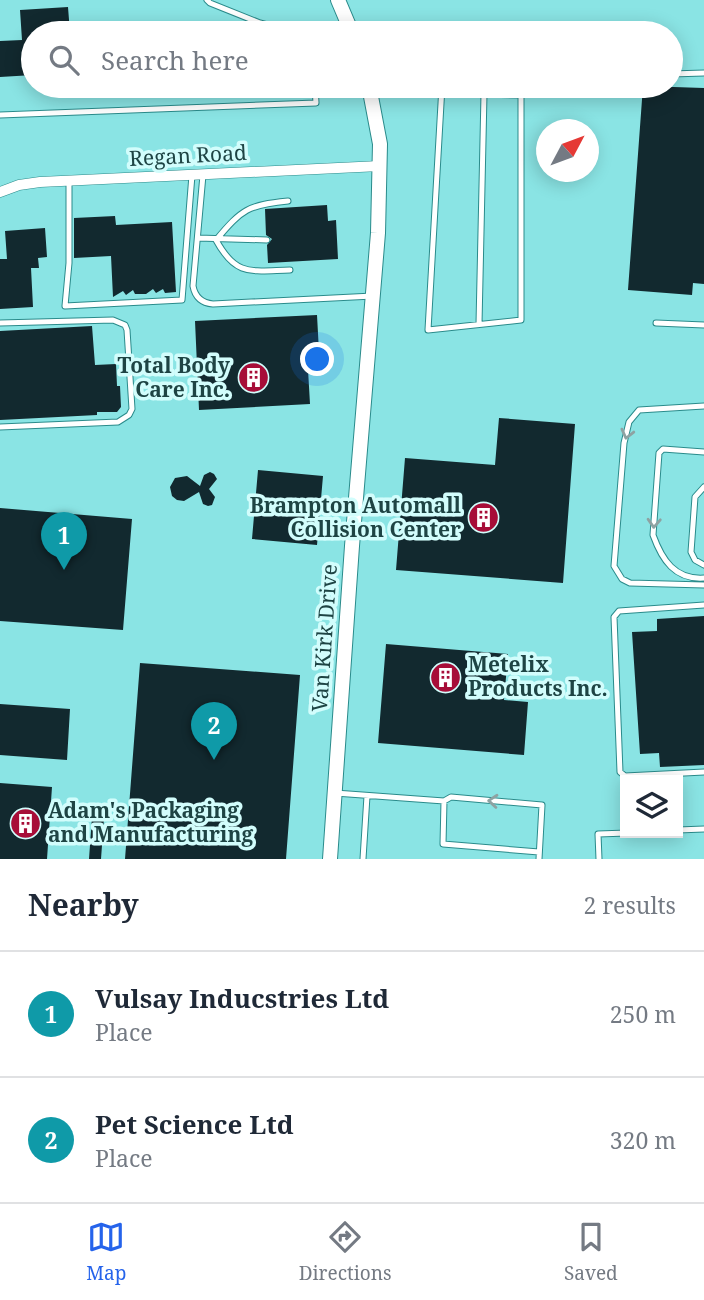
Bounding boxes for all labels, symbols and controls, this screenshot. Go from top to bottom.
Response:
search box [21,21,683,98]
icon: search [45,41,83,79]
text: Search here [101,42,249,78]
north arrow [536,119,599,182]
street label: Regan Road [128,138,248,172]
your location [300,342,334,376]
place label: Total Body Care Inc. [117,351,231,403]
building icon: Total Body Care Inc. [236,361,270,395]
one-way arrow [620,428,635,440]
place label: Brampton Automall Collision Center [250,491,462,543]
building icon: Brampton Automall Collision Center [467,501,501,535]
pin: 1 [41,512,87,570]
one-way arrow [646,518,661,529]
street label: Van Kirk Drive [305,563,343,713]
place label: Metelix Products Inc. [468,650,608,702]
building icon: Metelix Products Inc. [428,660,462,694]
pin: 2 [191,702,237,760]
map controls [620,775,683,838]
button: layers [620,775,683,838]
one-way arrow [487,794,498,809]
place label: Adam's Packaging and Manufacturing [48,796,253,848]
building icon: Adam's Packaging and Manufacturing [8,806,42,840]
text: Nearby [28,884,139,925]
text: 2 results [583,889,676,921]
text: Vulsay Inducstries Ltd [95,980,389,1016]
text: 1 [45,998,58,1030]
text: 250 m [610,998,676,1030]
text: Place [95,1016,153,1048]
text: Pet Science Ltd [95,1106,294,1142]
text: 2 [45,1124,58,1156]
text: 320 m [610,1124,676,1156]
text: Place [95,1142,153,1174]
tab: Map [86,1218,126,1286]
tab: Directions [299,1218,392,1286]
tab: Saved [564,1218,618,1286]

